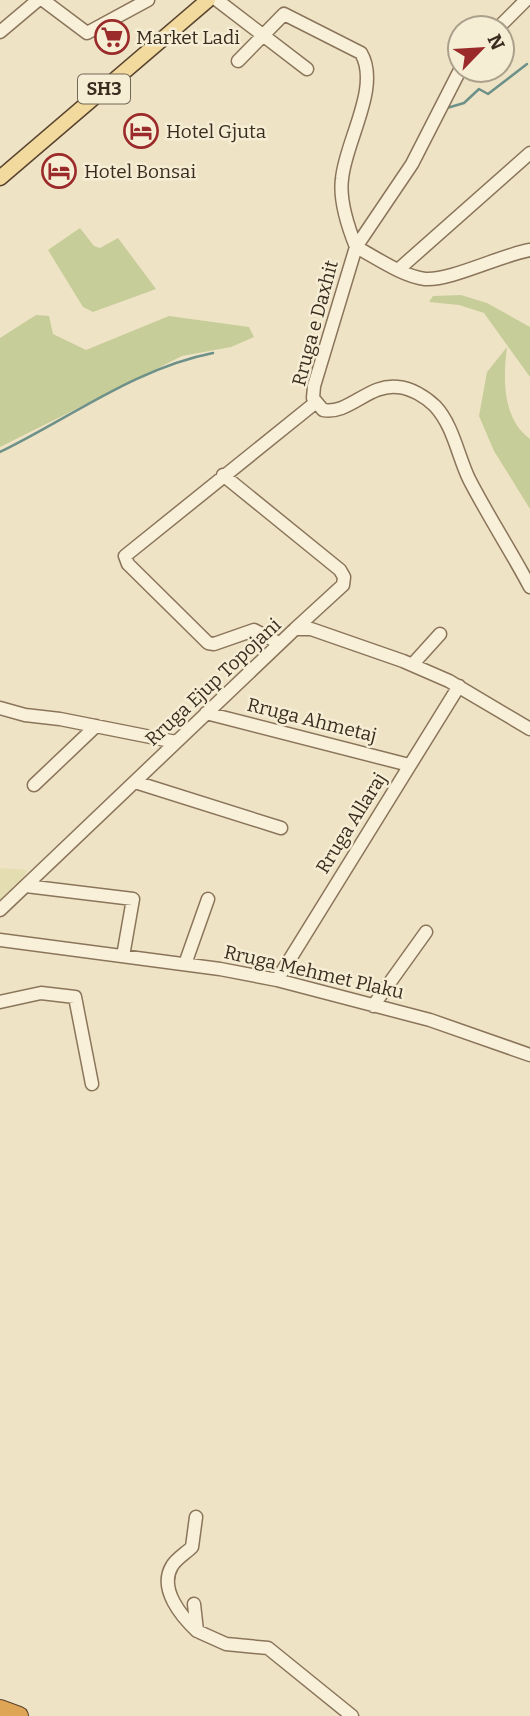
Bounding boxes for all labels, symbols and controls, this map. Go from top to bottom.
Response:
north arrow [446,14,516,84]
supermarket icon: Market Ladi [93,18,131,56]
place label: Market Ladi [136,26,240,49]
text: N [482,31,510,54]
road number: SH3 [78,74,130,104]
hotel icon: Hotel Gjuta [122,112,160,150]
place label: Hotel Gjuta [166,120,267,143]
hotel icon: Hotel Bonsai [40,152,78,190]
place label: Hotel Bonsai [84,160,196,183]
street label: Rruga e Daxhit [287,257,343,388]
street label: Rruga Ejup Topojani [140,613,286,751]
street label: Rruga Ahmetaj [245,693,379,747]
street label: Rruga Allaraj [311,768,391,878]
street label: Rruga Mehmet Plaku [222,940,406,1004]

